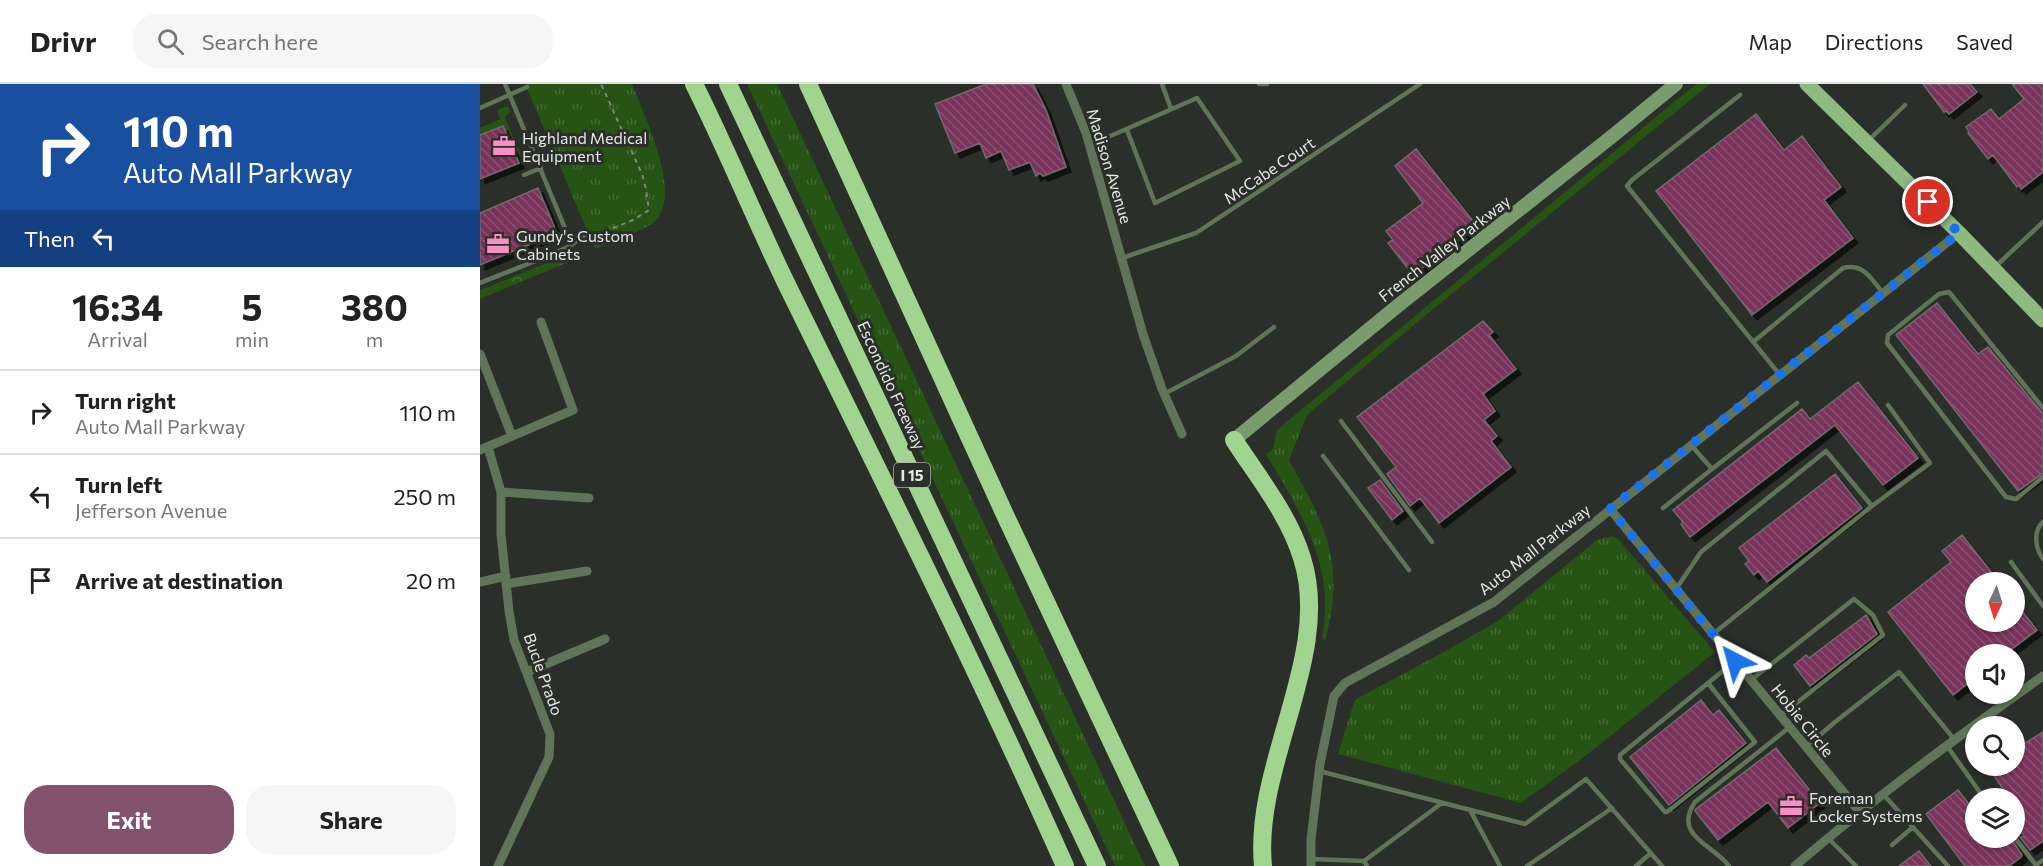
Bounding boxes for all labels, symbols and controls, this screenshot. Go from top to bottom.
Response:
search box [133,14,553,68]
text: Drivr [30,24,97,58]
icon: search [154,25,187,58]
text: Search here [202,28,318,55]
text: Map [1749,29,1792,54]
text: Directions [1825,29,1923,54]
text: Saved [1956,29,2013,54]
text: 110 m [123,104,234,156]
street label: Madison Avenue [1083,106,1137,226]
icon: right [24,108,102,186]
place label: Highland Medical Equipment [522,128,647,165]
street label: McCabe Court [1220,132,1319,207]
office icon: Highland Medical Equipment [491,133,517,159]
text: Auto Mall Parkway [123,156,353,189]
pin [1902,176,1953,227]
icon: arrive [1911,185,1944,218]
street label: French Valley Parkway [1374,191,1514,305]
icon: left [87,222,120,255]
text: Then [24,225,75,252]
place label: Gundy's Custom Cabinets [516,226,634,263]
office icon: Gundy's Custom Cabinets [485,231,511,257]
text: 16:34 [72,284,163,328]
text: 5 [241,284,262,328]
text: 380 [341,284,408,328]
street label: Escondido Freeway [854,318,930,452]
text: Arrival [87,327,148,351]
text: min [235,327,269,351]
text: m [366,327,383,351]
text: Turn right [75,387,176,414]
icon: right [24,396,57,429]
text: 110 m [399,399,456,426]
text: Auto Mall Parkway [75,414,245,438]
road number: I 15 [894,463,930,487]
text: Turn left [75,471,162,498]
icon: left [24,480,57,513]
text: 250 m [393,483,456,510]
text: Jefferson Avenue [75,498,227,522]
street label: Auto Mall Parkway [1474,500,1594,598]
icon: arrive [24,564,57,597]
text: Arrive at destination [75,567,283,594]
text: 20 m [406,567,456,594]
north arrow [1965,572,2025,632]
map controls [1965,572,2025,848]
position arrow [1703,629,1767,693]
street label: Bucle Prado [520,630,568,718]
button: sound [1965,644,2025,704]
street label: Hobie Circle [1768,680,1838,760]
button: search [1965,716,2025,776]
button: Exit [24,785,234,854]
button: Share [246,785,456,854]
place label: Foreman Locker Systems [1809,788,1922,825]
button: layers [1965,788,2025,848]
office icon: Foreman Locker Systems [1778,793,1804,819]

